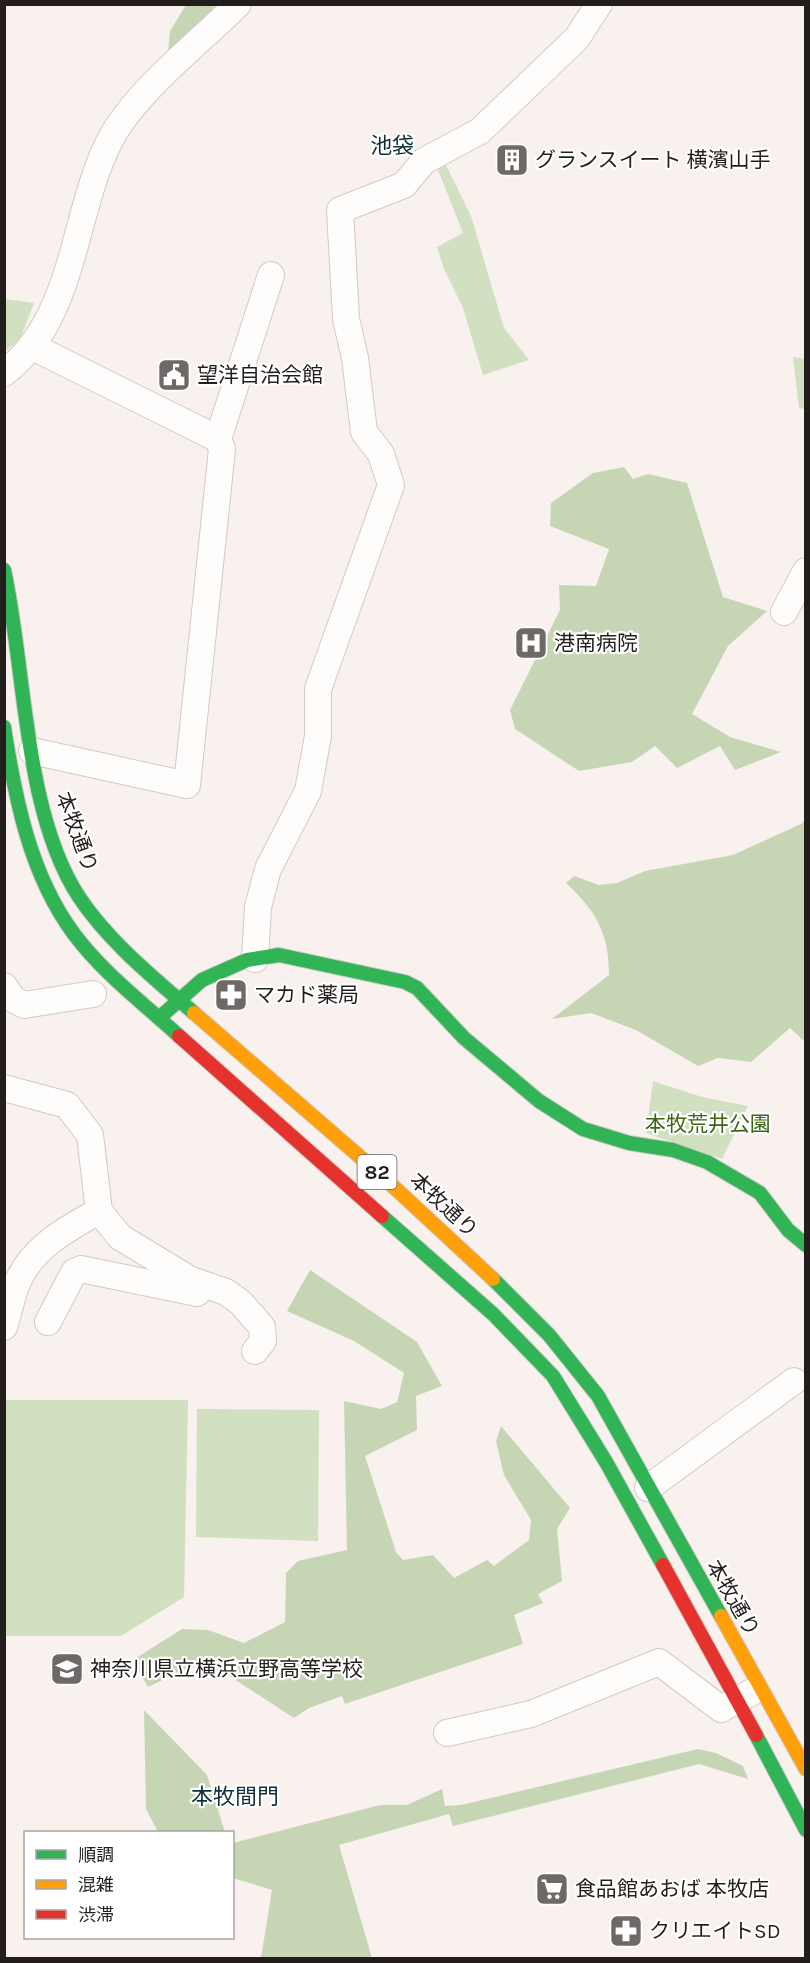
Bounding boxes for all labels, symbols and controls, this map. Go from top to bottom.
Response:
district label: 池袋 [370,133,414,159]
building icon: グランスイート 横濱山手 [494,142,530,178]
place label: グランスイート 横濱山手 [535,148,771,172]
public building icon: 望洋自治会館 [156,357,192,393]
place label: 望洋自治会館 [197,363,323,387]
hospital icon: 港南病院 [513,625,549,661]
place label: 港南病院 [554,631,638,655]
street label: 本牧通り [51,788,103,876]
pharmacy icon: マカド薬局 [213,977,249,1013]
place label: マカド薬局 [254,983,359,1007]
park label: 本牧荒井公園 [645,1112,771,1136]
road number: 82 [358,1155,397,1189]
street label: 本牧通り [405,1168,483,1242]
street label: 本牧通り [702,1556,764,1640]
school or university icon: 神奈川県立横浜立野高等学校 [49,1651,85,1687]
place label: 神奈川県立横浜立野高等学校 [90,1657,363,1681]
district label: 本牧間門 [191,1784,279,1810]
legend [24,1831,234,1939]
text: 順調 [78,1844,114,1866]
supermarket icon: 食品館あおば 本牧店 [534,1871,570,1907]
text: 混雑 [78,1874,114,1896]
place label: 食品館あおば 本牧店 [575,1877,769,1901]
text: 渋滞 [78,1904,114,1926]
pharmacy icon: クリエイトSD [608,1913,644,1949]
place label: クリエイトSD [649,1919,781,1943]

